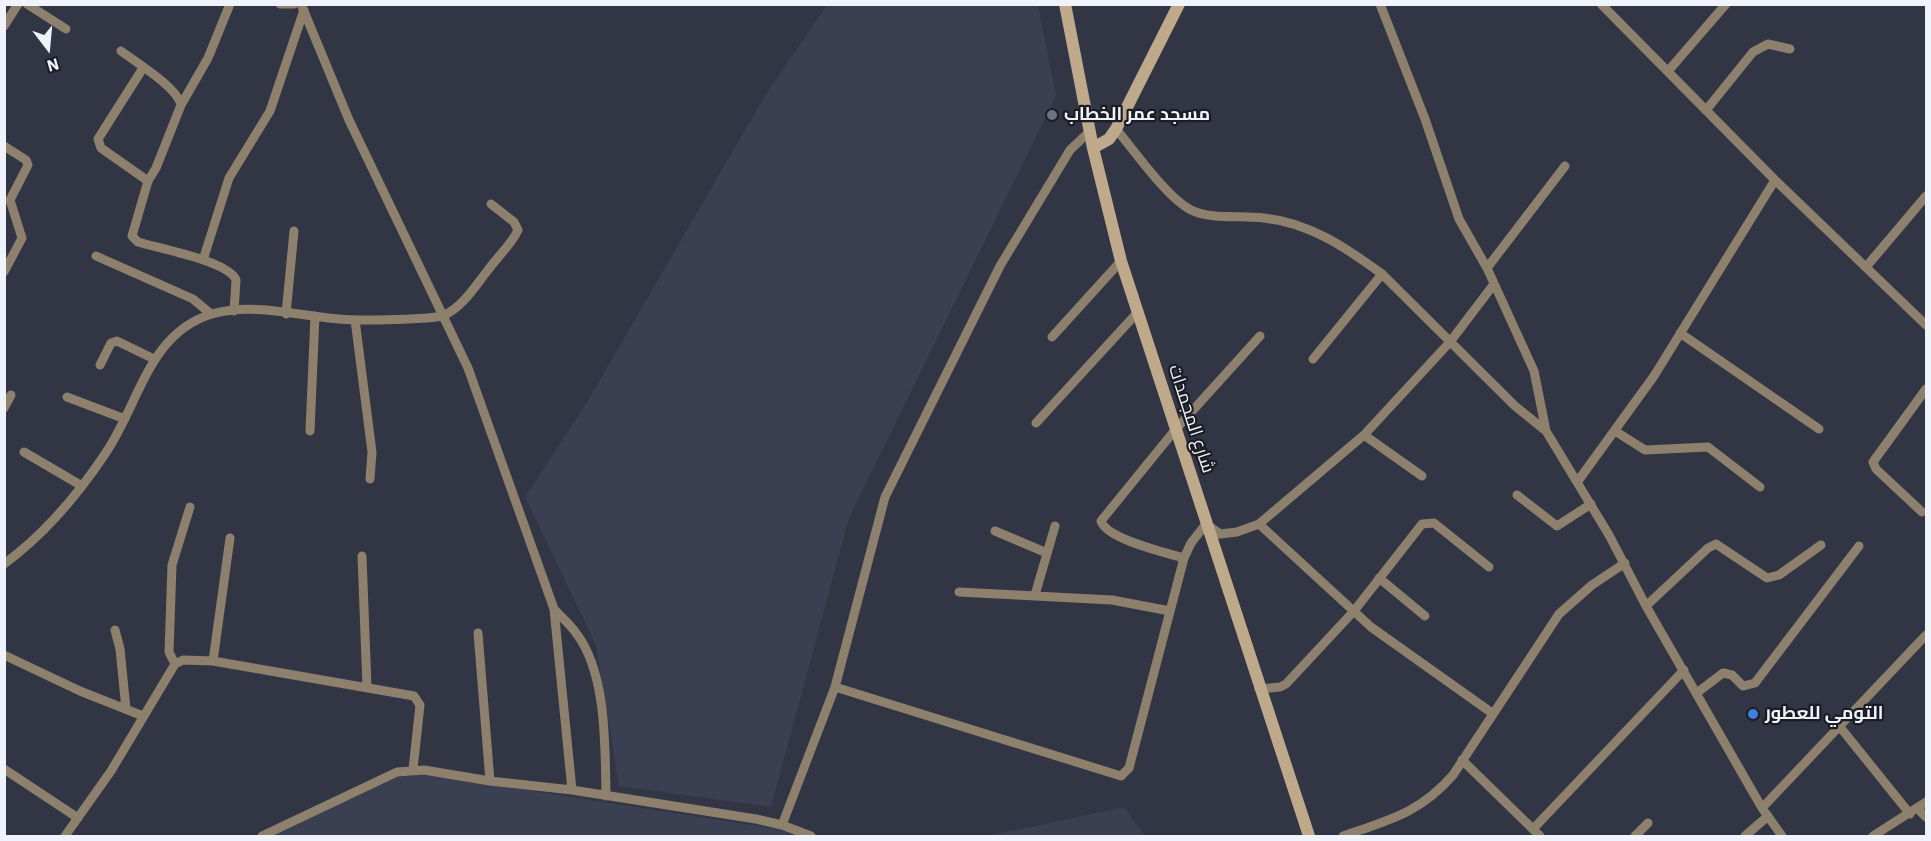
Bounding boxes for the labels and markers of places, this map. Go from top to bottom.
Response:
place label: مسجد عمر الخطاب [1064,104,1210,126]
marker: مسجد عمر الخطاب [1045,108,1059,122]
place label: التومي للعطور [1765,703,1883,725]
marker: التومي للعطور [1746,707,1760,721]

